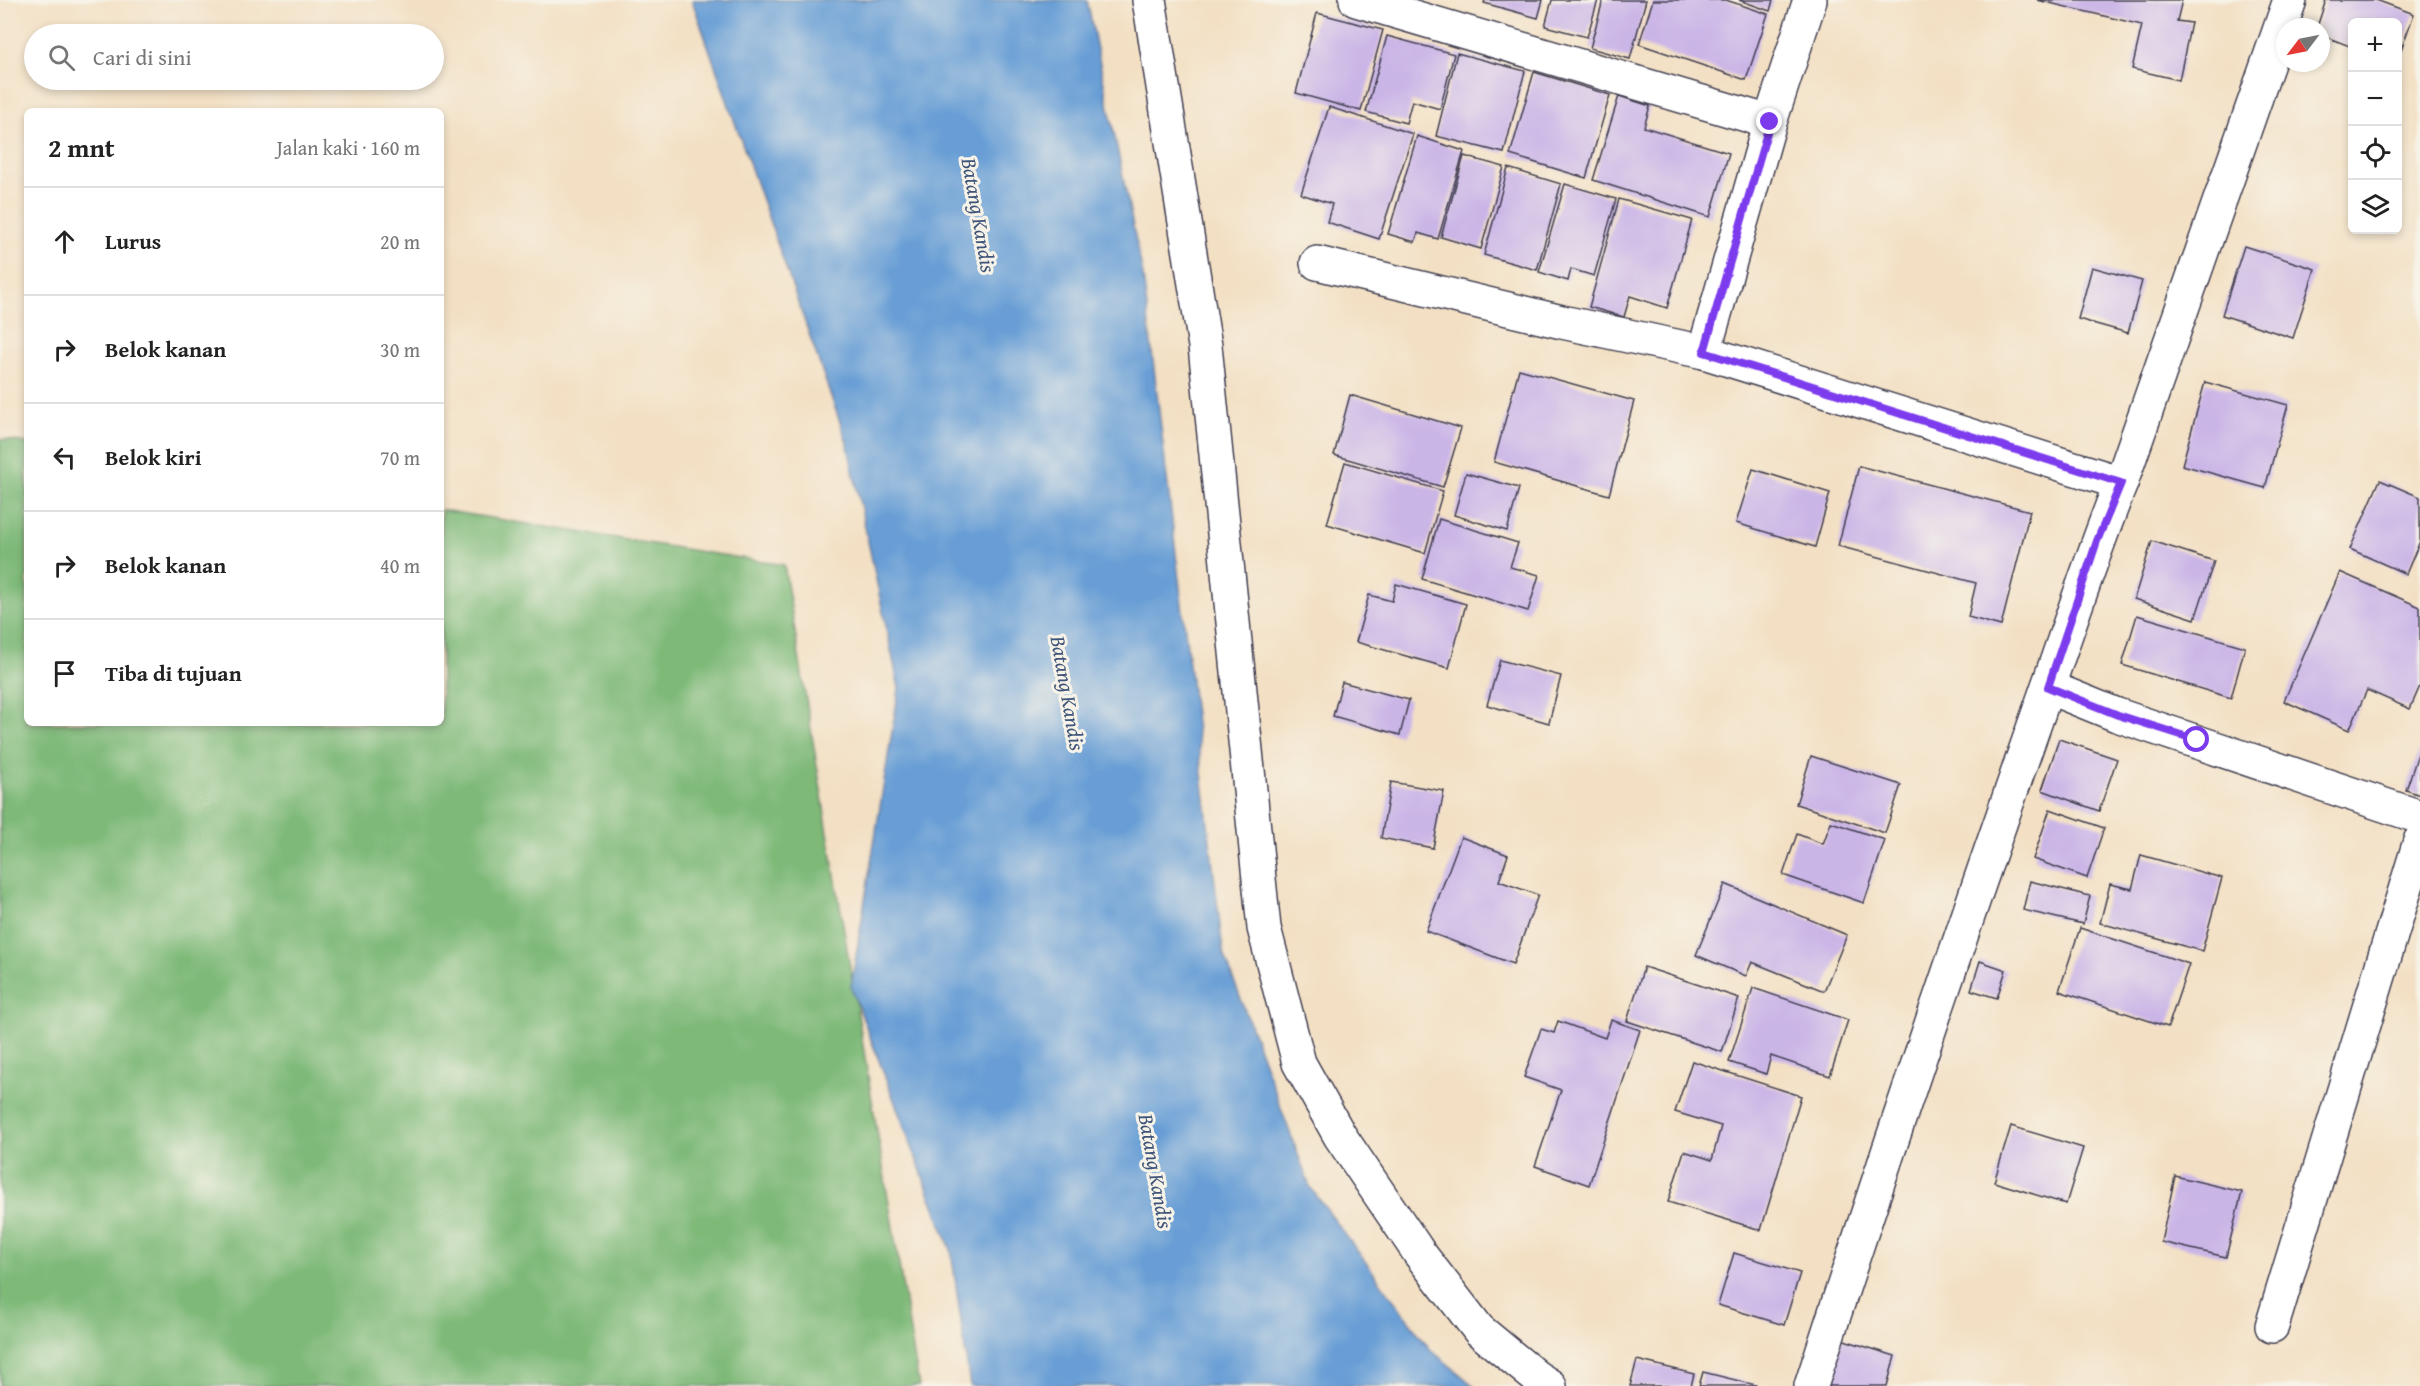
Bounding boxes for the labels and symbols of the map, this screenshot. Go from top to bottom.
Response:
north arrow [2276,18,2330,72]
route end [1756,108,1782,134]
water label: Batang Kandis [953,154,1004,275]
water label: Batang Kandis [1042,632,1093,753]
route start [2183,726,2209,752]
water label: Batang Kandis [1130,1110,1181,1231]

